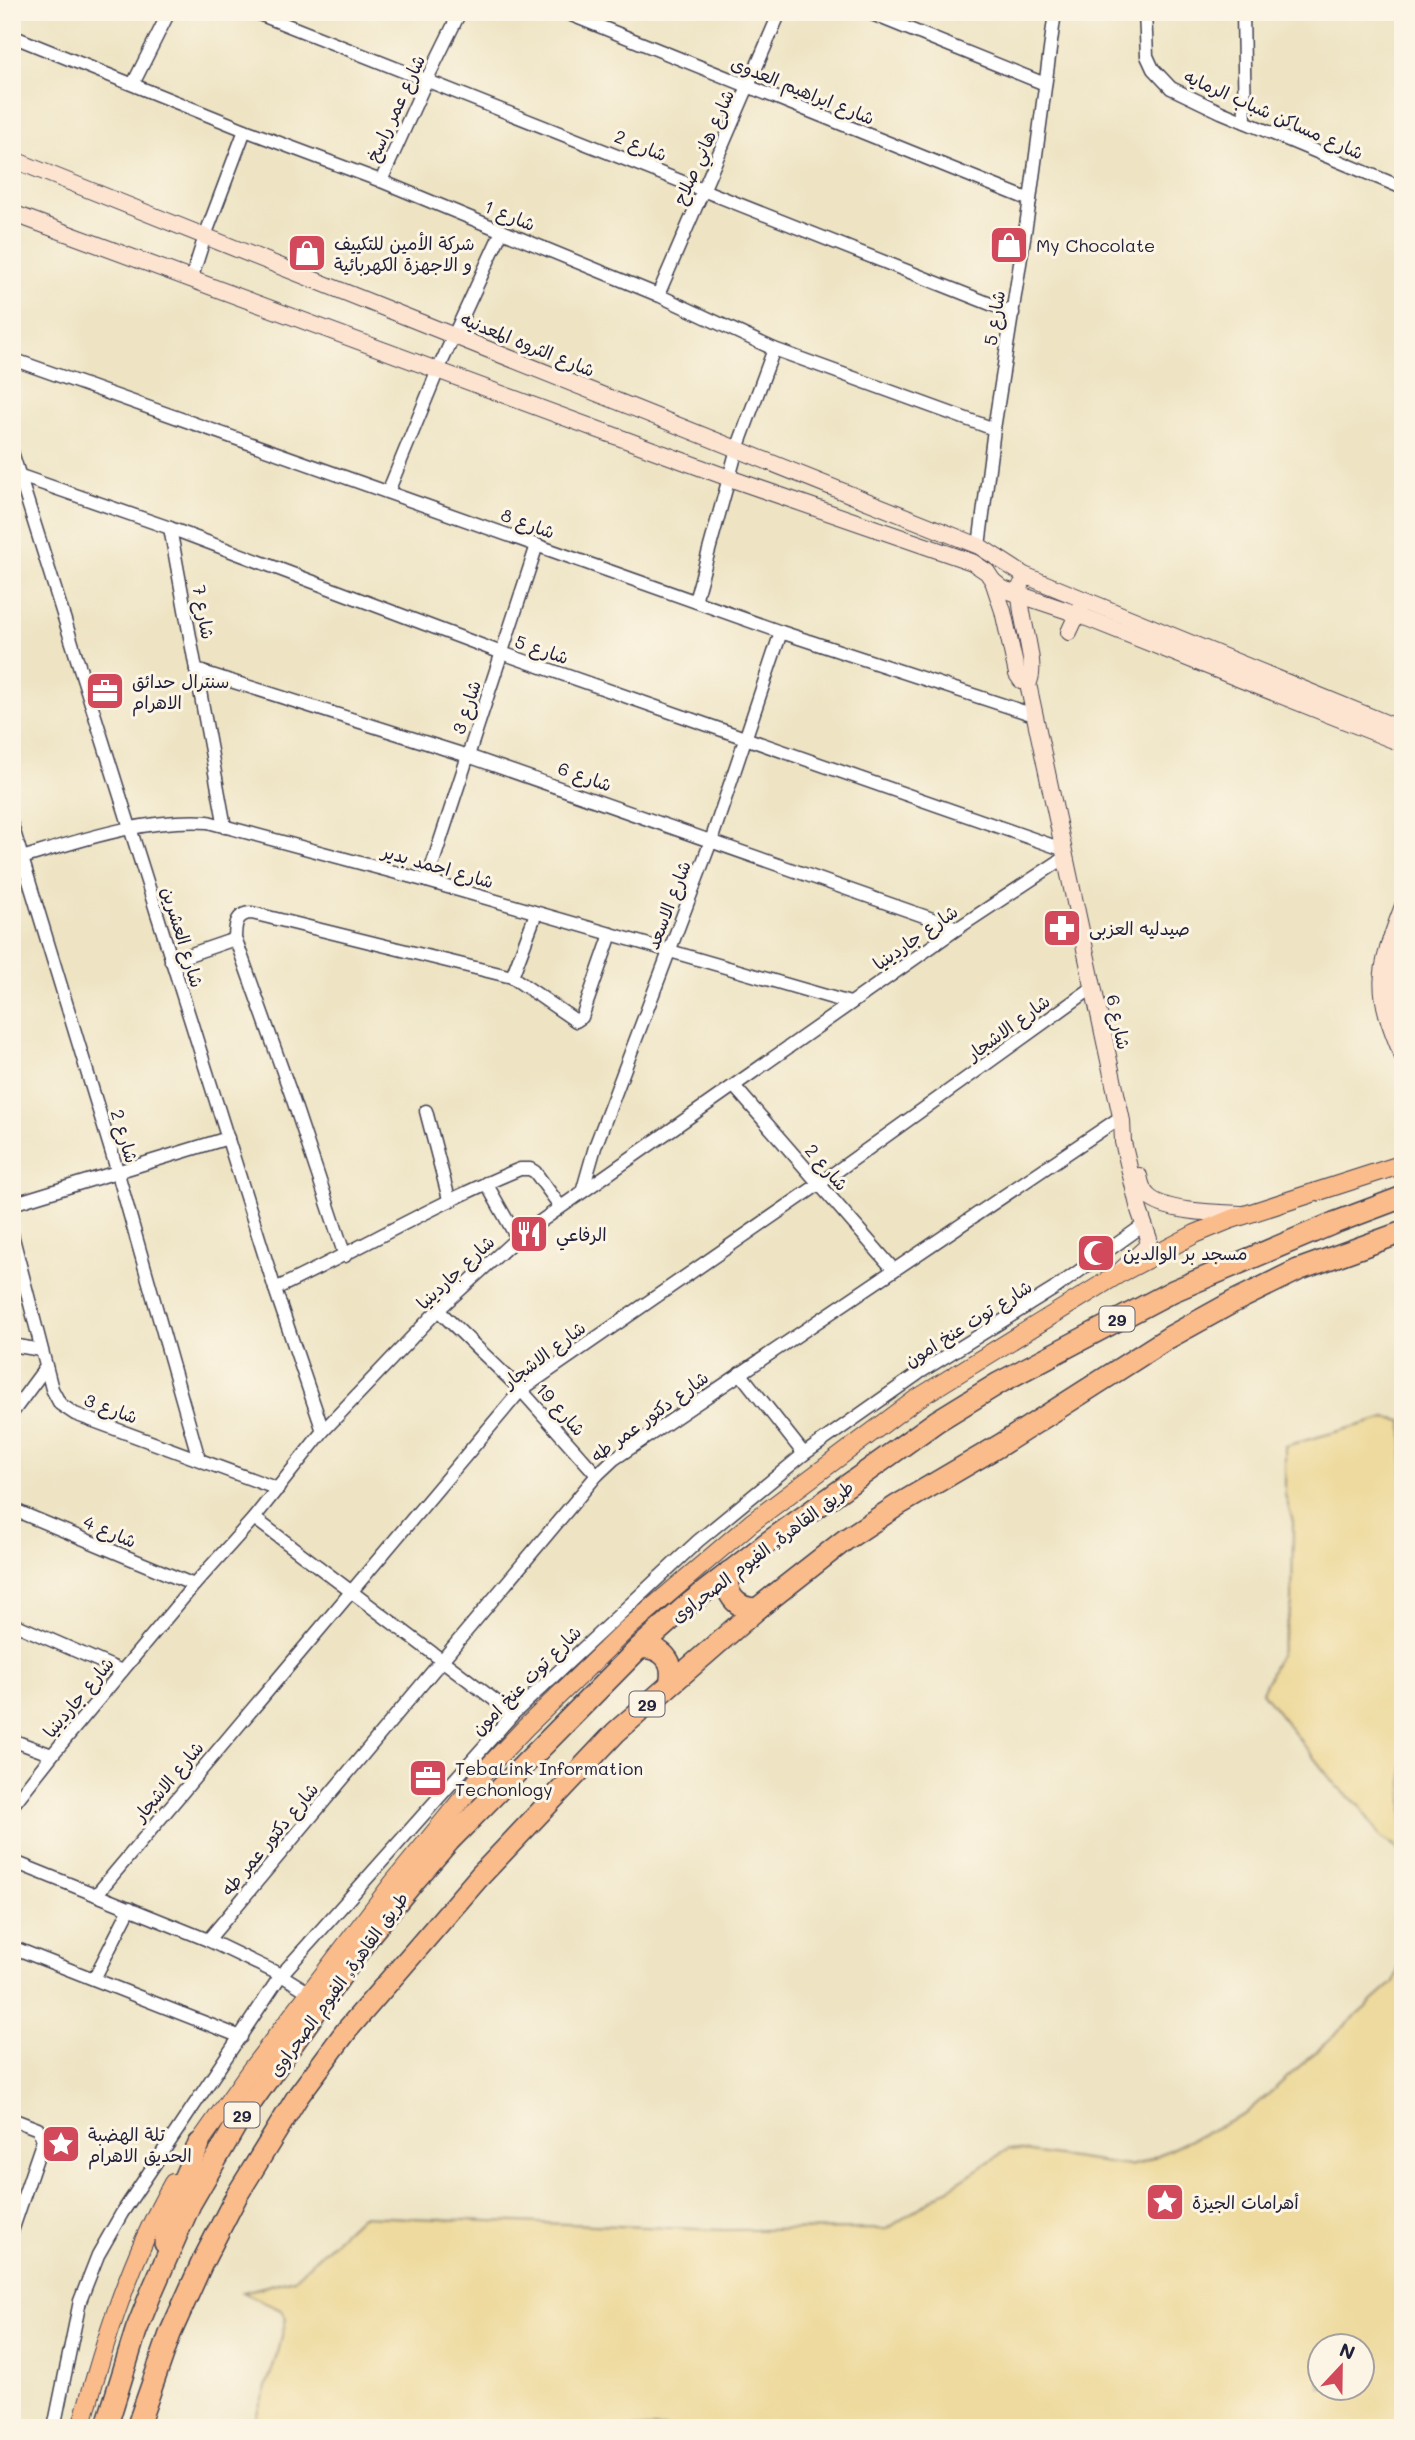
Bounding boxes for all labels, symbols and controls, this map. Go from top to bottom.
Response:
street label: شارع ابراهيم العدوى [727,50,878,133]
street label: شارع عمر راسخ [360,51,431,166]
street label: شارع مساكن شباب الرمايه [1180,64,1367,165]
street label: شارع هاني صلاح [667,86,744,210]
street label: شارع 2 [611,124,671,167]
street label: شارع 1 [481,194,539,237]
shop icon: My Chocolate [988,224,1030,266]
place label: شركة الأمين للتكييف و الاجهزة الكهربائية [334,231,475,276]
shop icon: شركة الأمين للتكييف و الاجهزة الكهربائية [286,232,328,274]
place label: My Chocolate [1036,233,1155,257]
street label: شارع 5 [978,289,1011,347]
street label: شارع الثروه المعدنيه [457,306,598,383]
street label: شارع 8 [497,502,558,545]
street label: شارع 7 [186,583,221,641]
street label: شارع 5 [512,629,572,670]
place label: سنترال حدائق الاهرام [132,669,229,717]
office icon: سنترال حدائق الاهرام [84,670,126,712]
street label: شارع 3 [446,677,487,737]
street label: شارع 6 [554,756,615,797]
street label: شارع احمد بدير [377,838,497,894]
street label: شارع الاسعد [640,857,697,953]
street label: شارع العشرين [155,884,210,991]
street label: شارع جاردينيا [868,899,963,976]
pharmacy icon: صيدليه العزبى [1041,907,1083,949]
place label: صيدليه العزبى [1089,916,1190,940]
street label: شارع الاشجار [960,989,1055,1067]
street label: شارع 6 [1101,992,1137,1052]
street label: شارع 2 [105,1106,144,1166]
street label: شارع 2 [799,1138,854,1196]
restaurant icon: الرفاعي [508,1213,550,1255]
place label: الرفاعي [556,1222,607,1251]
street label: شارع جاردينيا [411,1230,500,1315]
mosque icon: مسجد بر الوالدين [1075,1232,1117,1274]
place label: مسجد بر الوالدين [1123,1241,1248,1265]
street label: شارع توت عنخ امون [900,1274,1037,1373]
road number: 29 [1100,1306,1134,1331]
street label: شارع الاشجار [496,1315,591,1395]
street label: شارع دكتور عمر طه [585,1365,713,1468]
street label: شارع 19 [530,1377,591,1441]
street label: شارع 3 [81,1387,141,1430]
street label: طريق القاهرة, الفيوم الصحراوى [666,1474,860,1630]
street label: شارع 4 [79,1509,140,1554]
street label: شارع توت عنخ امون [466,1620,587,1741]
street label: شارع جاردينيا [37,1652,120,1743]
road number: 29 [630,1692,664,1716]
street label: شارع الاشجار [126,1736,209,1828]
place label: TebaLink Information Techonlogy [455,1756,643,1801]
office icon: TebaLink Information Techonlogy [407,1757,449,1799]
street label: شارع دكتور عمر طه [215,1777,324,1901]
street label: طريق القاهرة, الفيوم الصحراوى [263,1887,416,2083]
road number: 29 [224,2102,260,2128]
place label: تلة الهضبة الحديق الاهرام [88,2122,192,2170]
place icon: تلة الهضبة الحديق الاهرام [40,2123,82,2165]
place icon: أهرامات الجيزة [1144,2181,1186,2223]
place label: أهرامات الجيزة [1192,2190,1299,2214]
north arrow [1306,2332,1376,2402]
text: N [1336,2336,1359,2365]

